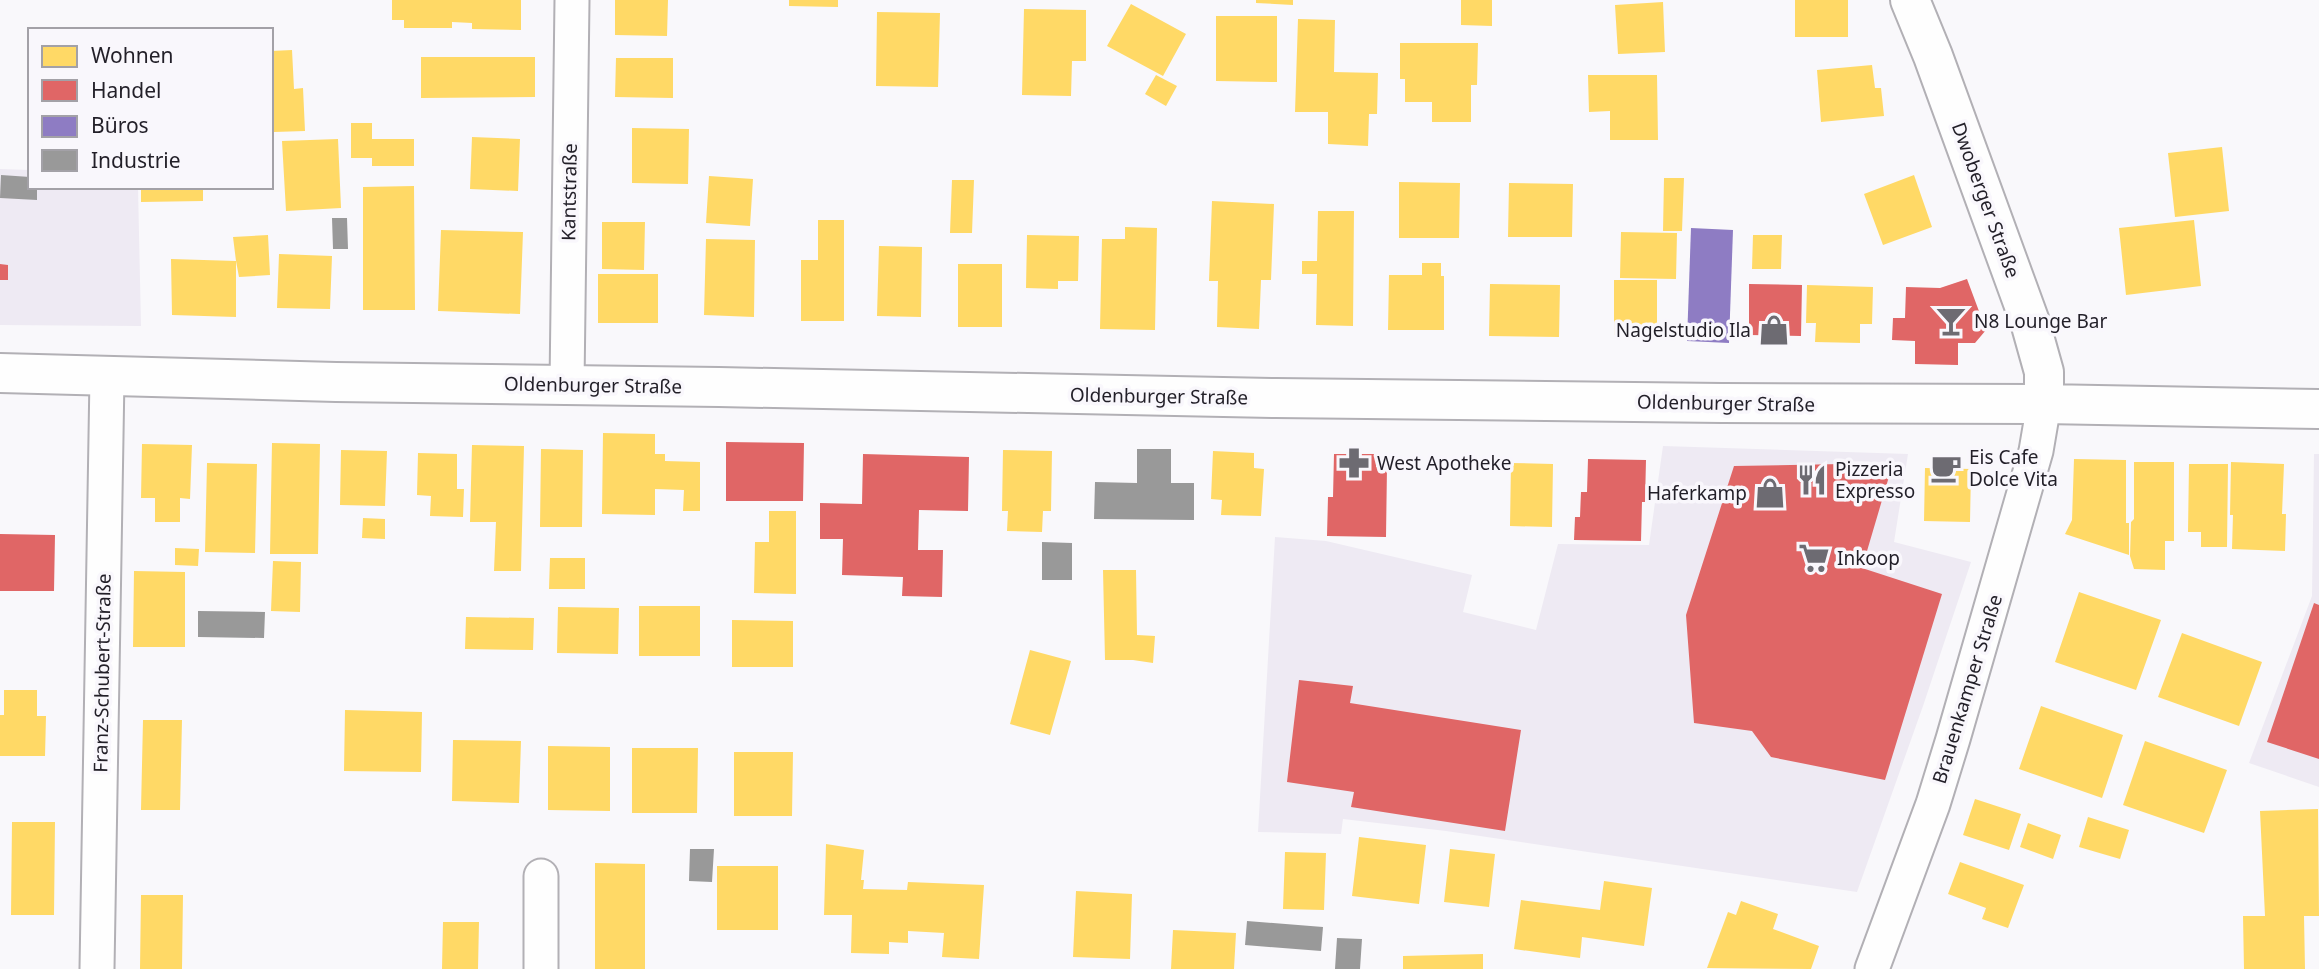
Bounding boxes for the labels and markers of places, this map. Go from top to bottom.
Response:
bar icon: N8 Lounge Bar [1934,304,1968,338]
place label: N8 Lounge Bar [1974,308,2108,334]
shop icon: Nagelstudio Ila [1757,313,1791,347]
place label: Nagelstudio Ila [1616,317,1751,343]
place label: Eis Cafe Dolce Vita [1969,444,2058,492]
pharmacy icon: West Apotheke [1337,446,1371,480]
place label: West Apotheke [1377,450,1511,476]
cafe icon: Eis Cafe Dolce Vita [1929,451,1963,485]
place label: Pizzeria Expresso [1835,456,1915,504]
restaurant icon: Pizzeria Expresso [1795,463,1829,497]
shop icon: Haferkamp [1753,476,1787,510]
place label: Haferkamp [1647,480,1747,506]
supermarket icon: Inkoop [1797,541,1831,575]
place label: Inkoop [1837,545,1900,571]

